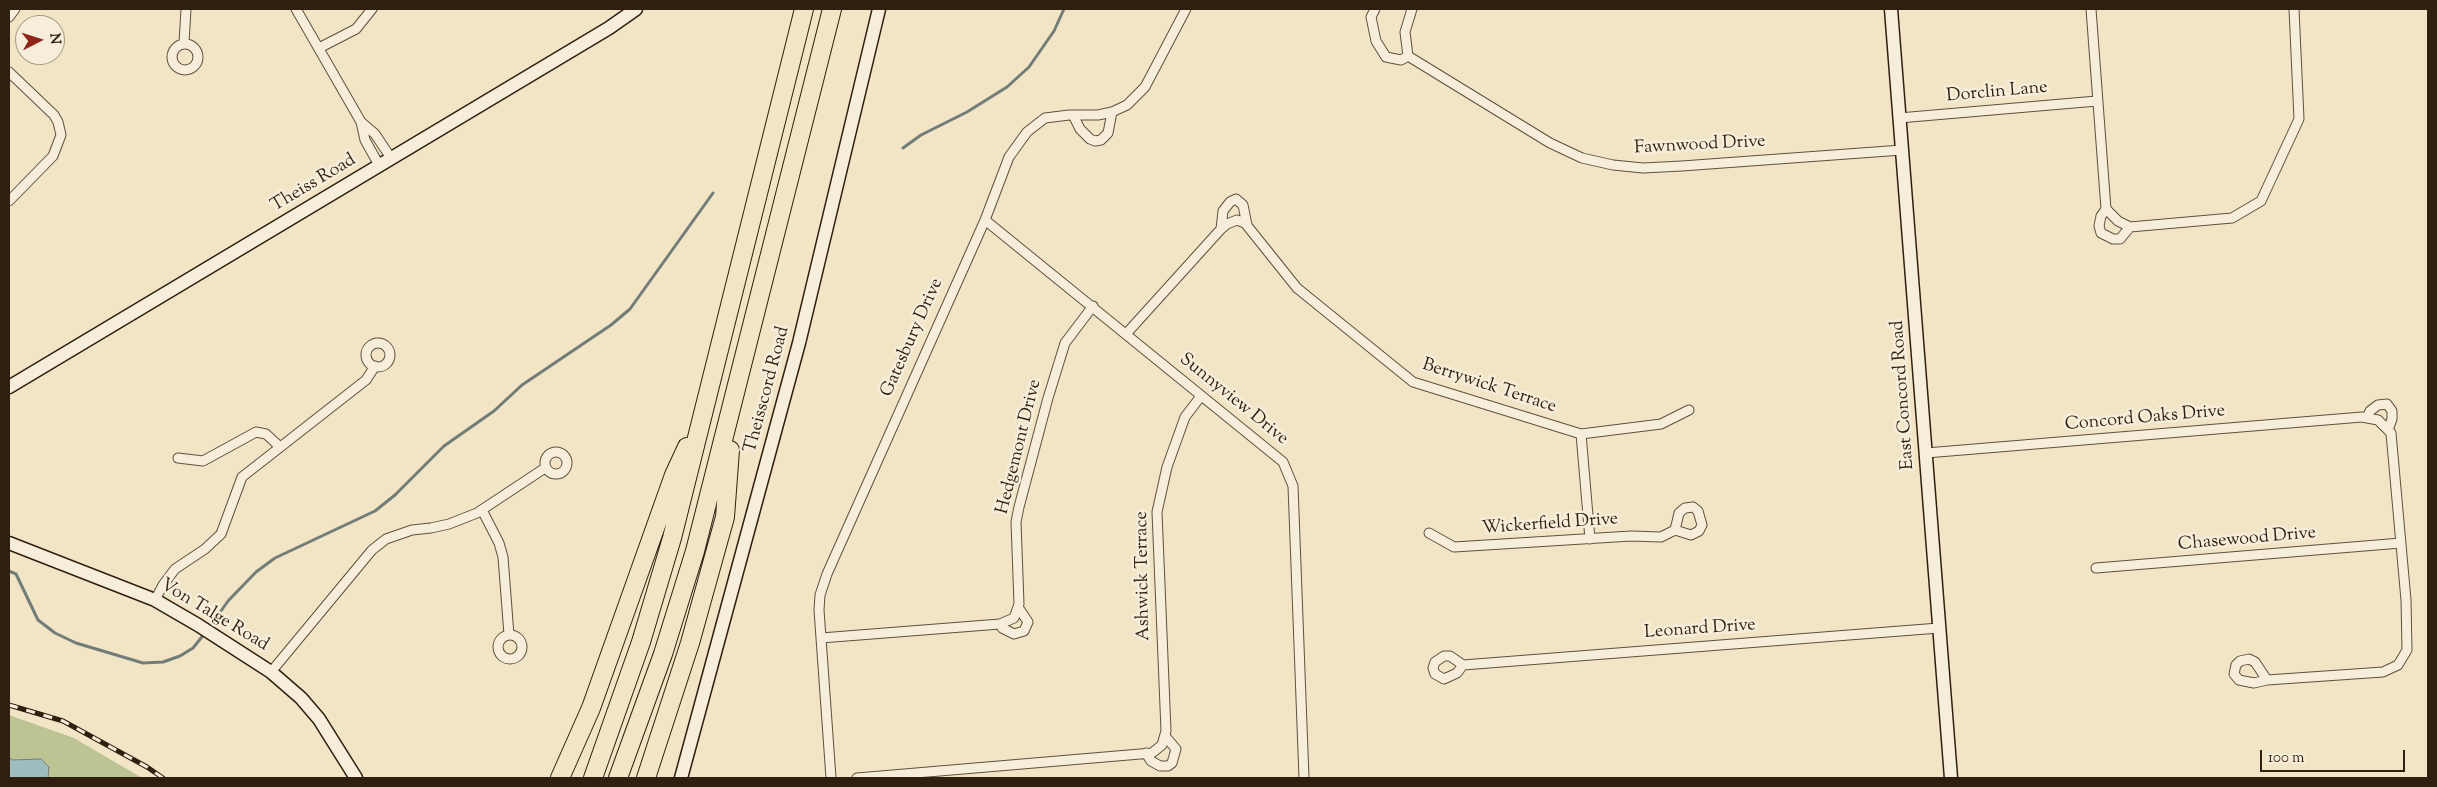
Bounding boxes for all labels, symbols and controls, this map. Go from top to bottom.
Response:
north arrow [15,15,65,65]
text: N [43,32,64,45]
street label: Dorclin Lane [1946,78,2048,108]
street label: Fawnwood Drive [1634,132,1766,160]
street label: Theiss Road [268,150,360,218]
street label: Gatesbury Drive [877,275,949,401]
street label: East Concord Road [1888,320,1920,470]
street label: Theisscord Road [741,324,795,456]
street label: Sunnyview Drive [1174,349,1292,451]
street label: Berrywick Terrace [1419,355,1559,419]
street label: Hedgemont Drive [993,377,1047,517]
street label: Concord Oaks Drive [2064,401,2226,437]
street label: Wickerfield Drive [1481,509,1619,541]
street label: Ashwick Terrace [1132,511,1156,641]
street label: Chasewood Drive [2177,523,2317,557]
street label: Von Talge Road [156,575,272,657]
street label: Leonard Drive [1643,615,1757,645]
scale bar [2262,740,2407,772]
text: 100 m [2268,748,2304,769]

